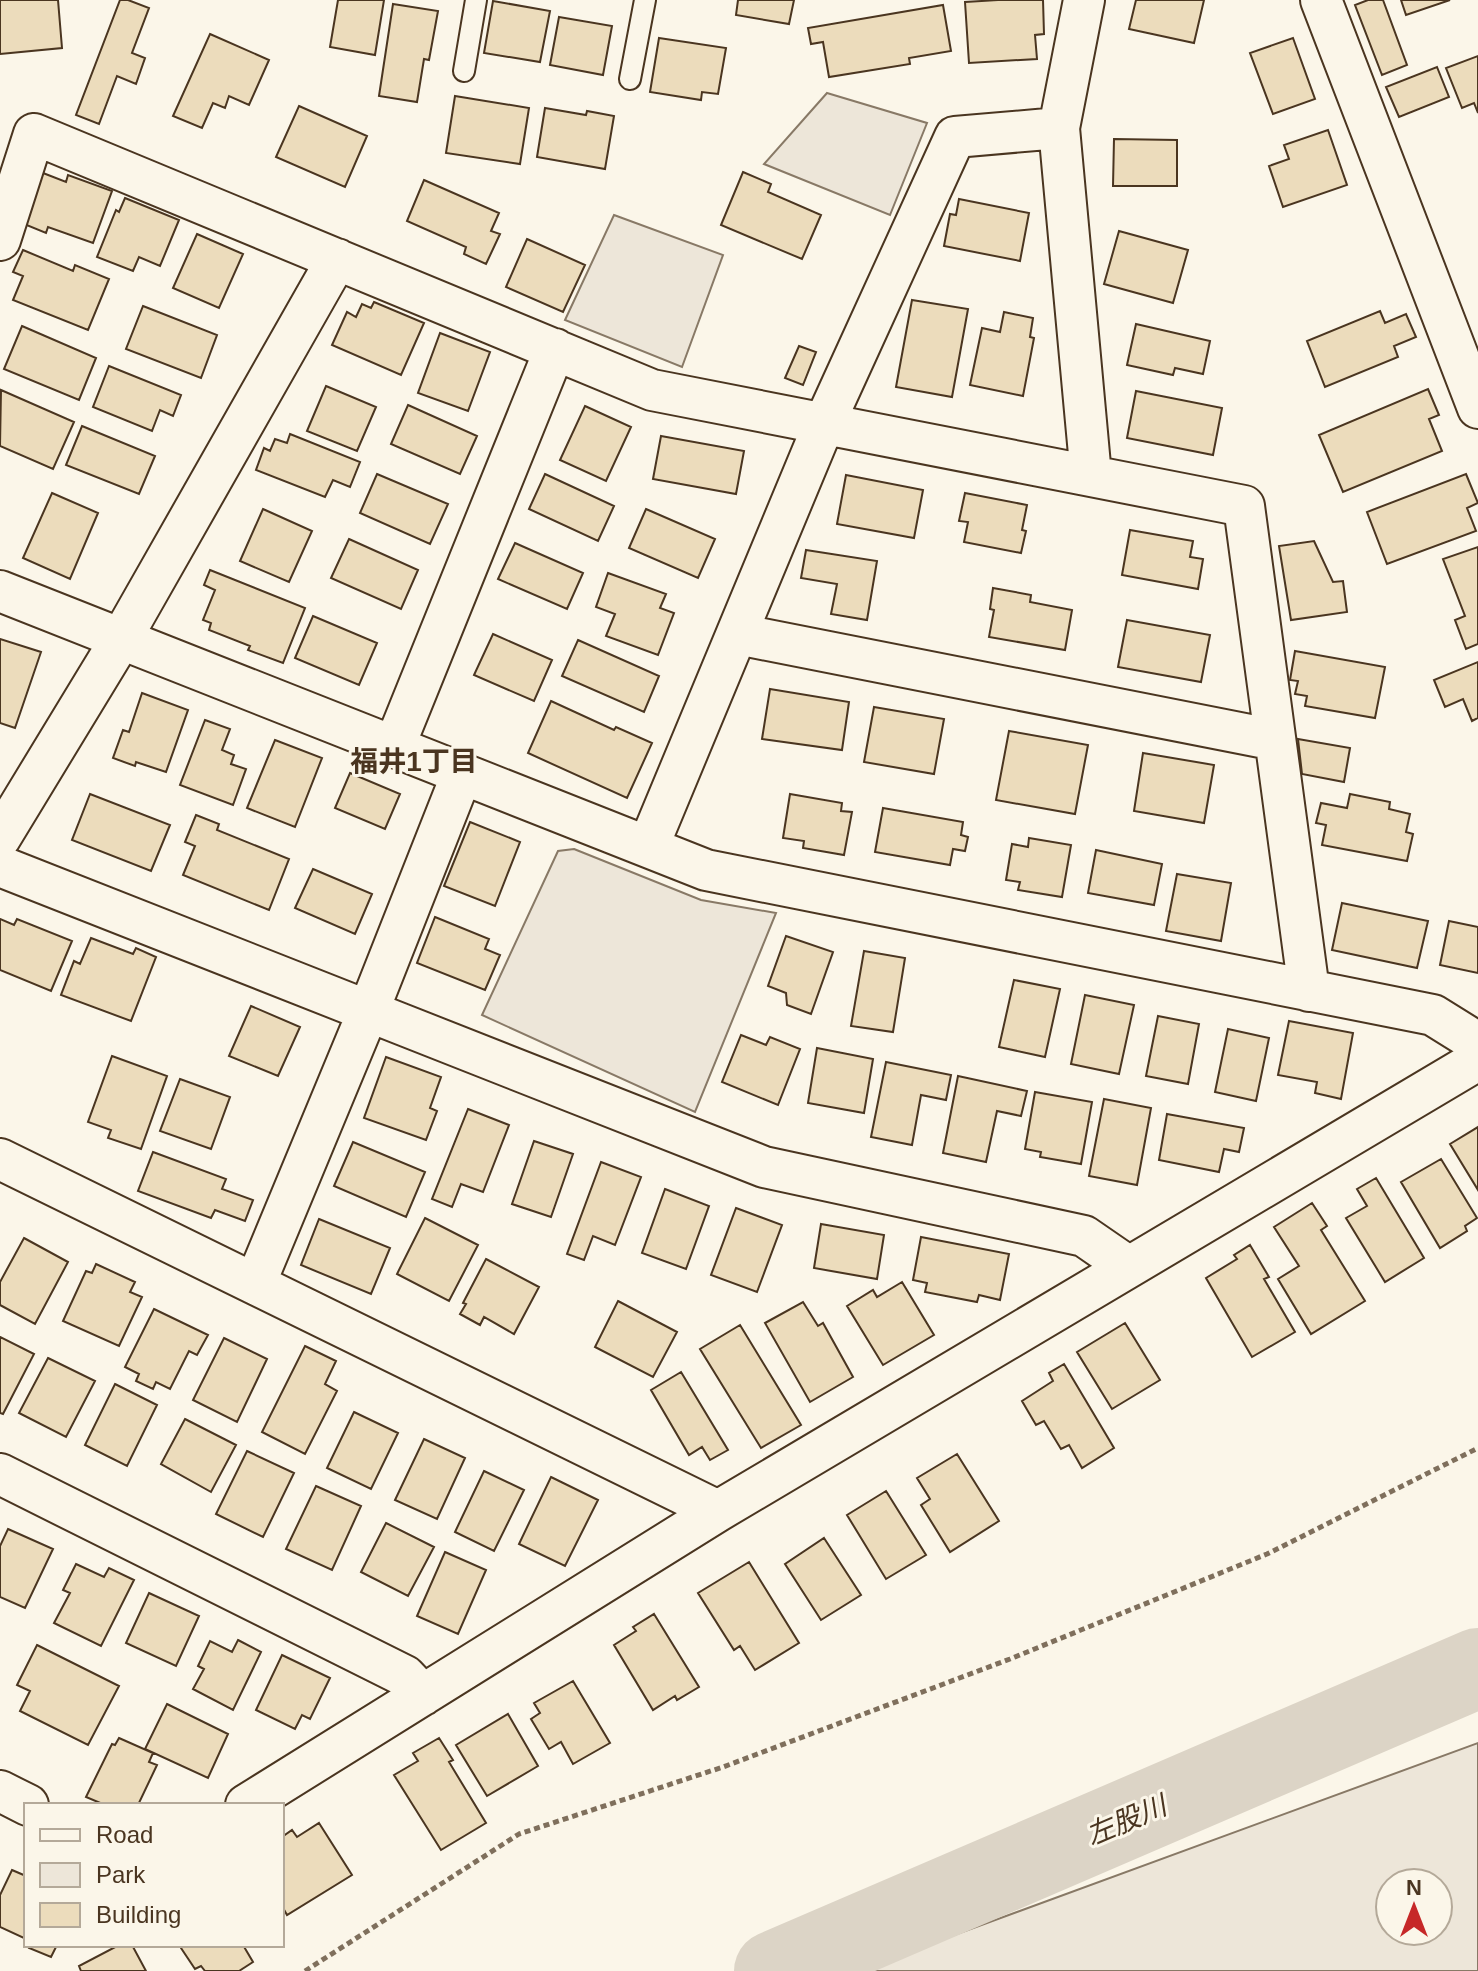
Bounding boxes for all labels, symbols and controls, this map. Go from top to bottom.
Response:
district label: 福井1丁目 [350,746,478,777]
water label: 左股川 [1081,1789,1174,1851]
legend [24,1803,284,1947]
text: Road [96,1821,153,1848]
text: Park [96,1861,146,1888]
north arrow [1374,1867,1454,1947]
text: N [1406,1875,1422,1900]
text: Building [96,1901,181,1928]

